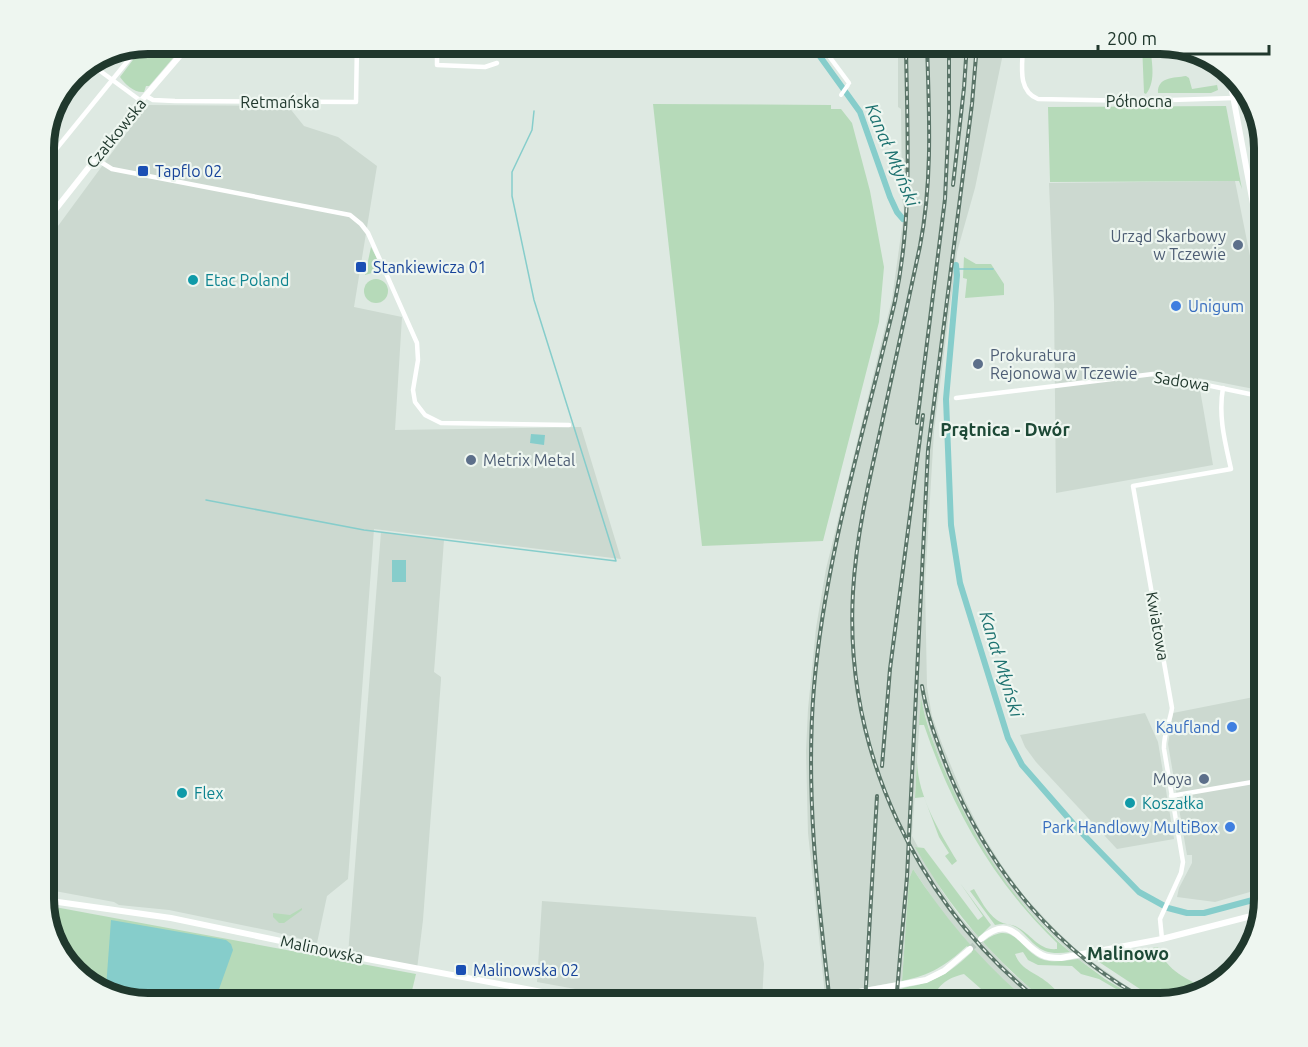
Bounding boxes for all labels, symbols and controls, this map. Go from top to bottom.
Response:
scale bar [1098,18,1269,56]
text: 200 m [1107,28,1157,48]
street label: Północna [1106,92,1172,110]
street label: Retmańska [240,93,320,111]
street label: Czatkowska [82,95,150,171]
water label: Kanał Młyński [862,100,924,209]
place label: Tapflo 02 [155,162,222,180]
marker: Tapflo 02 [136,164,150,178]
place label: Urząd Skarbowy w Tczewie [1111,227,1226,263]
marker: Urząd Skarbowy w Tczewie [1231,238,1245,252]
place label: Stankiewicza 01 [373,258,487,276]
marker: Stankiewicza 01 [354,260,368,274]
place label: Etac Poland [205,271,289,289]
marker: Etac Poland [186,273,200,287]
place label: Unigum [1188,297,1244,315]
marker: Unigum [1169,299,1183,313]
place label: Prokuratura Rejonowa w Tczewie [990,346,1138,382]
marker: Prokuratura Rejonowa w Tczewie [971,357,985,371]
street label: Sadowa [1153,368,1211,394]
district label: Prątnica - Dwór [940,419,1070,440]
place label: Metrix Metal [483,451,575,469]
marker: Metrix Metal [464,453,478,467]
street label: Kwiatowa [1143,590,1173,662]
water label: Kanał Młyński [976,608,1028,720]
place label: Kaufland [1156,718,1220,736]
marker: Kaufland [1225,720,1239,734]
place label: Moya [1153,770,1192,788]
marker: Moya [1197,772,1211,786]
place label: Flex [194,784,224,802]
marker: Flex [175,786,189,800]
place label: Koszałka [1142,794,1204,812]
marker: Koszałka [1123,796,1137,810]
place label: Park Handlowy MultiBox [1042,818,1218,836]
marker: Park Handlowy MultiBox [1223,820,1237,834]
street label: Malinowska [279,931,365,967]
district label: Malinowo [1087,943,1169,963]
place label: Malinowska 02 [473,961,579,979]
marker: Malinowska 02 [454,963,468,977]

